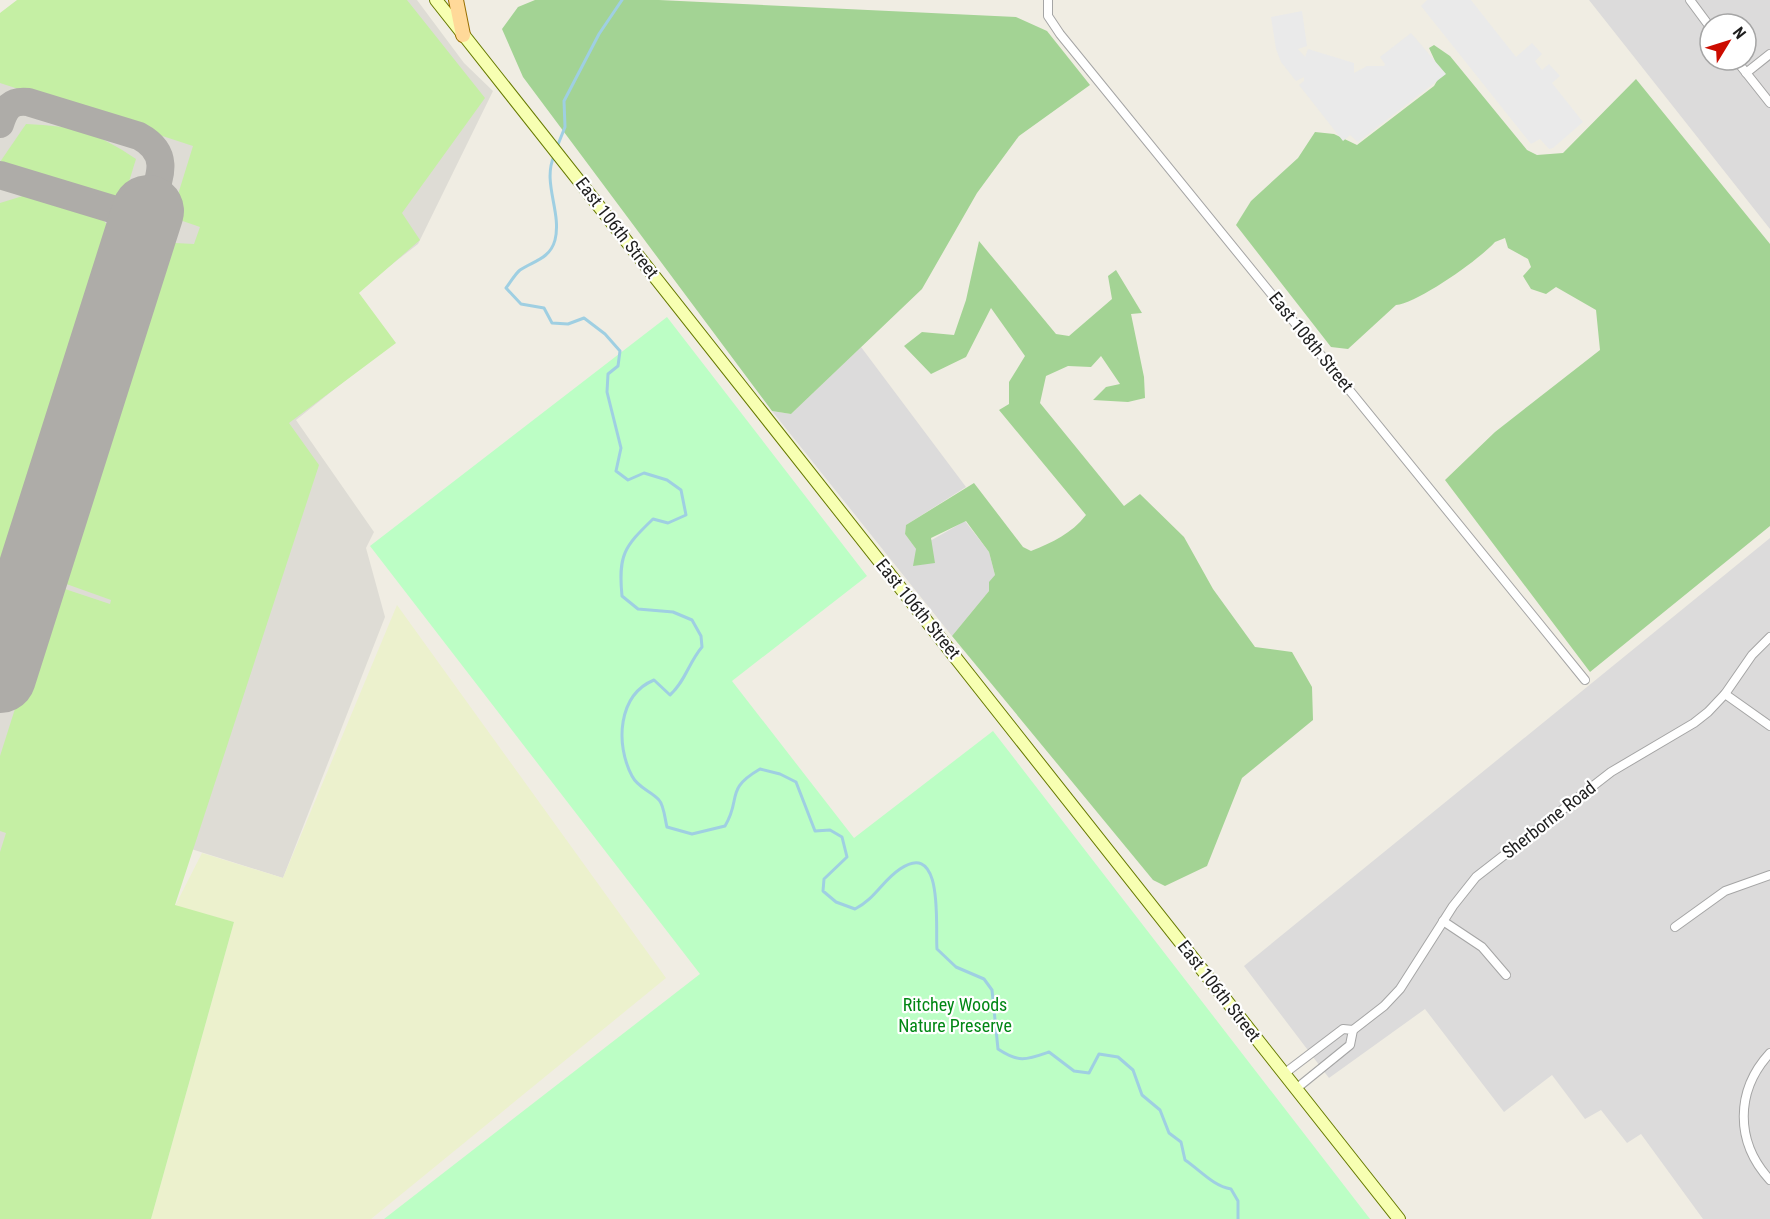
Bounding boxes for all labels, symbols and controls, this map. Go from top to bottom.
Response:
north arrow [1698,12,1758,72]
text: N [1729,23,1750,43]
street label: East 106th Street [571,173,663,282]
street label: East 108th Street [1265,288,1358,396]
street label: East 106th Street [872,555,965,663]
street label: Sherborne Road [1498,777,1600,863]
street label: East 106th Street [1173,936,1265,1045]
park label: Ritchey Woods Nature Preserve [898,994,1012,1036]

